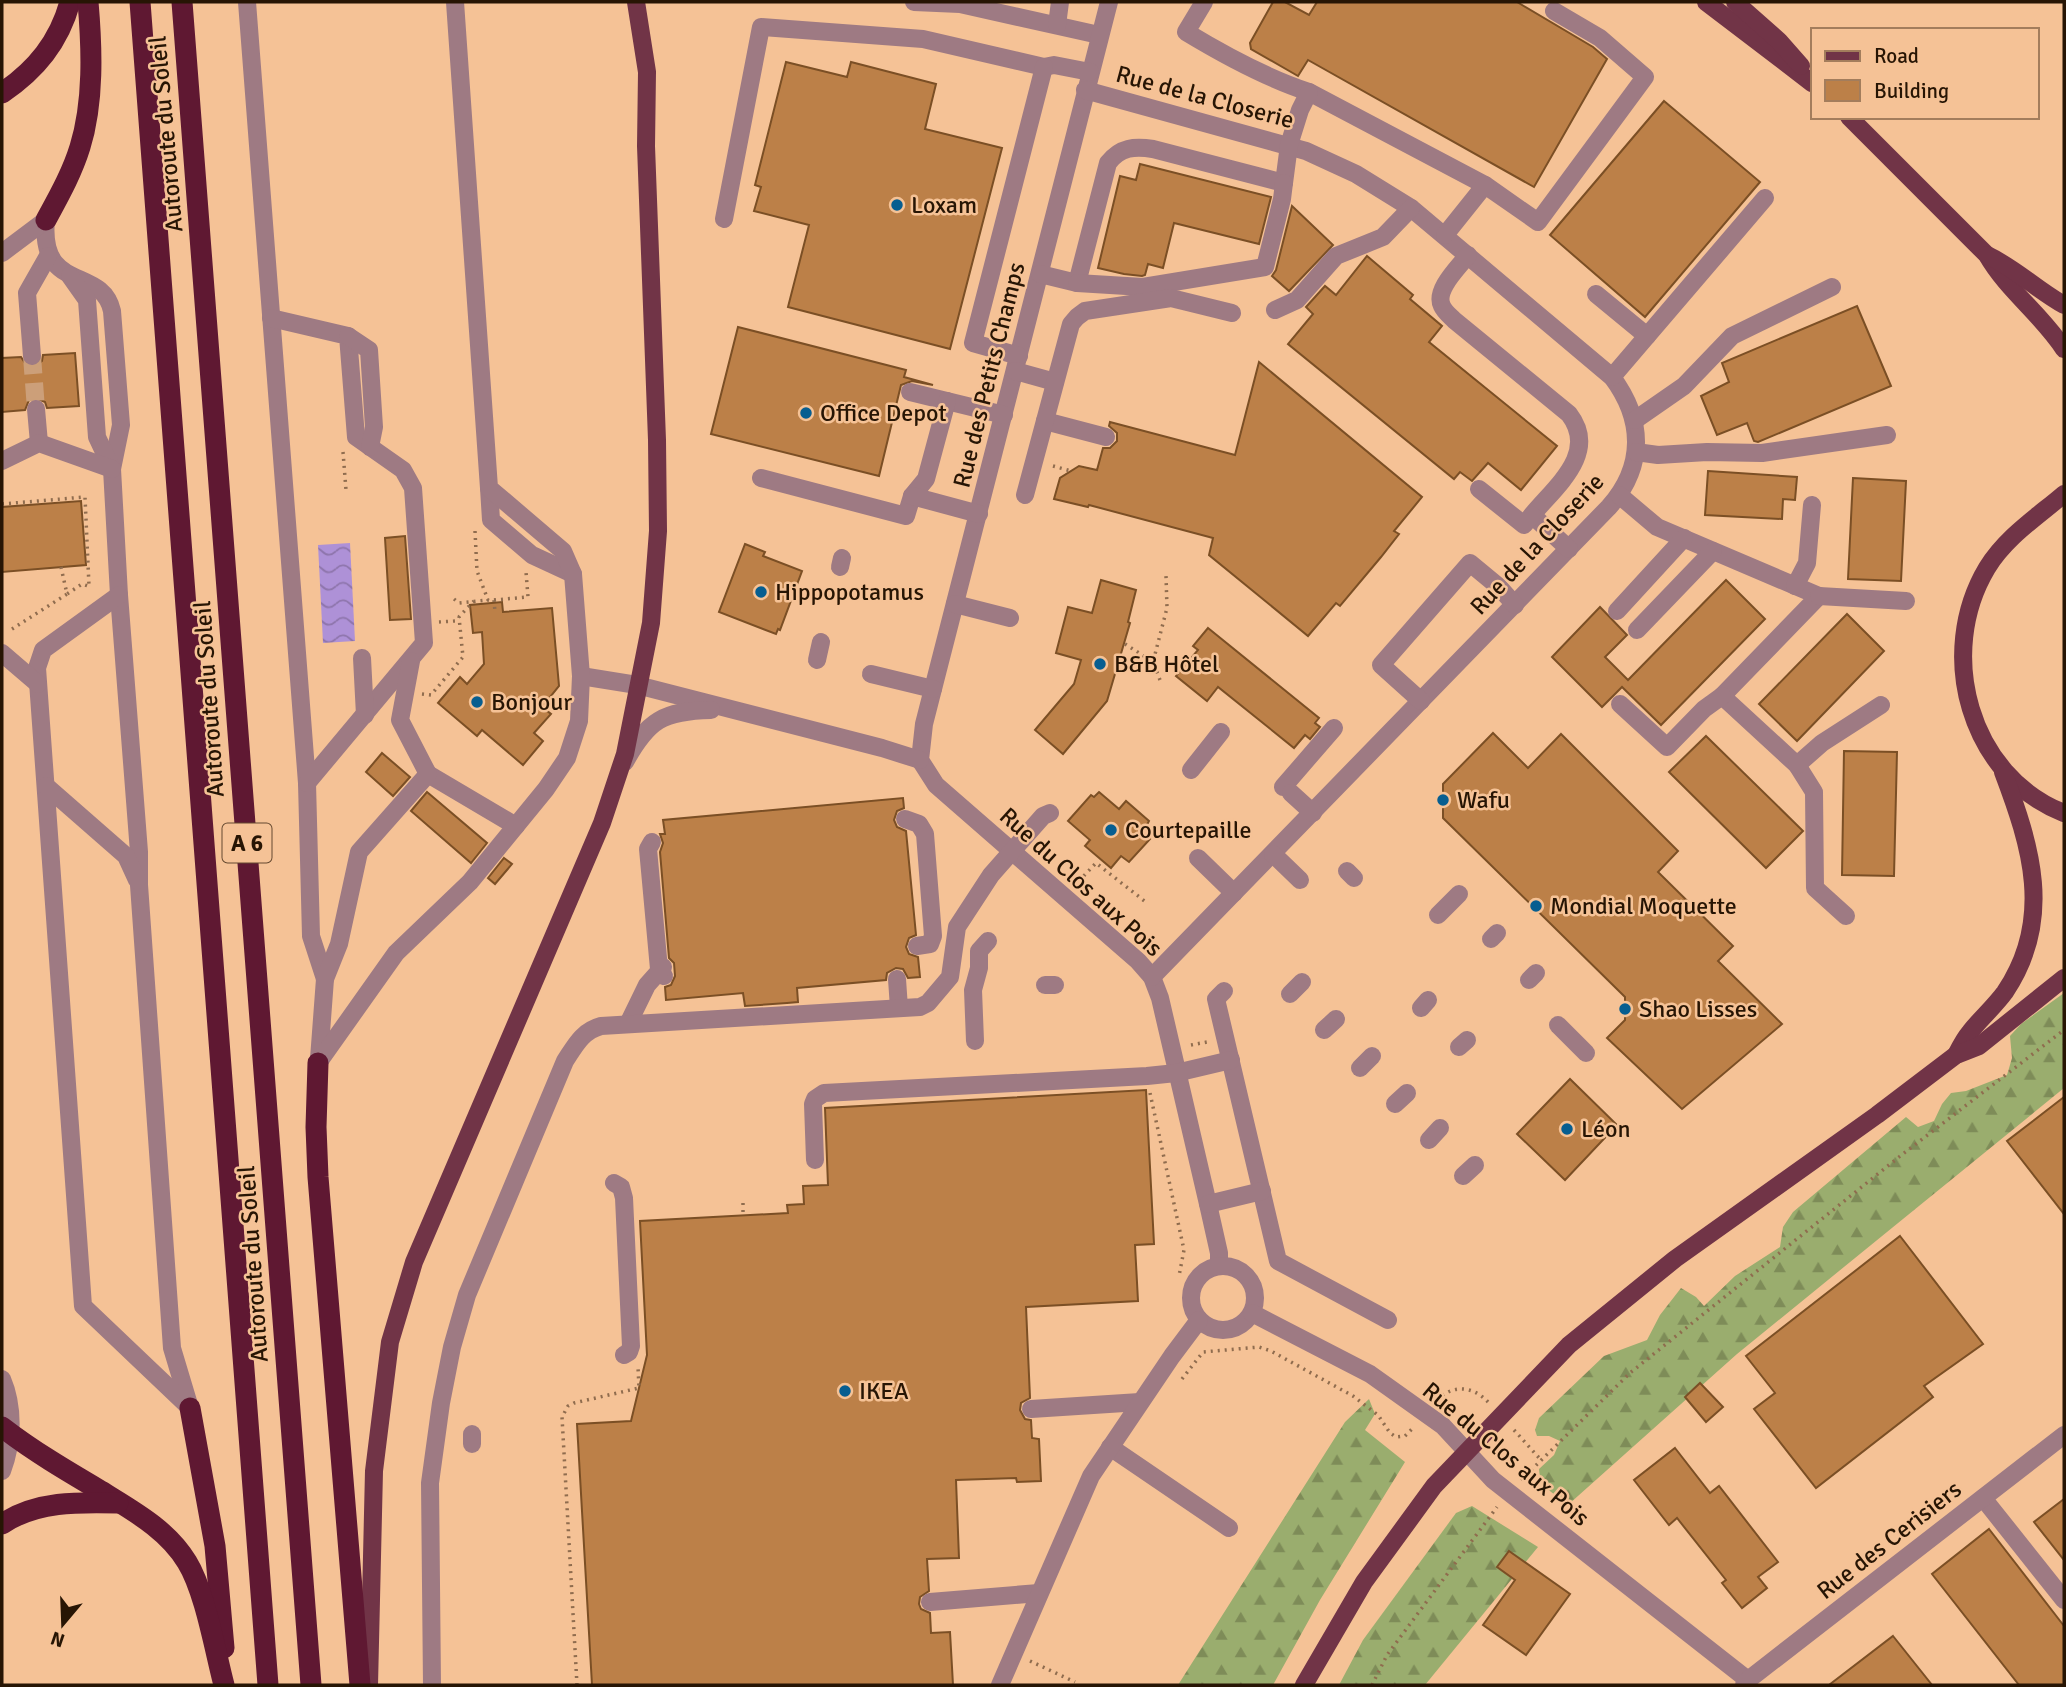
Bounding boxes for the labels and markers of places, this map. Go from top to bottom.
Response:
place label: Loxam [911,190,977,220]
marker: Loxam [889,197,905,213]
place label: Office Depot [820,398,947,428]
marker: Office Depot [798,405,814,421]
place label: Hippopotamus [775,577,924,607]
marker: Hippopotamus [753,584,769,600]
place label: B&B Hôtel [1114,649,1219,679]
marker: B&B Hôtel [1092,656,1108,672]
place label: Bonjour [491,687,572,717]
marker: Bonjour [469,694,485,710]
place label: Wafu [1457,785,1510,815]
marker: Wafu [1435,792,1451,808]
place label: Courtepaille [1125,815,1252,845]
marker: Courtepaille [1103,822,1119,838]
place label: Mondial Moquette [1550,891,1737,921]
marker: Mondial Moquette [1528,898,1544,914]
place label: Shao Lisses [1639,994,1757,1024]
marker: Shao Lisses [1617,1001,1633,1017]
place label: Léon [1581,1114,1631,1144]
marker: Léon [1559,1121,1575,1137]
place label: IKEA [859,1376,909,1406]
marker: IKEA [837,1383,853,1399]

